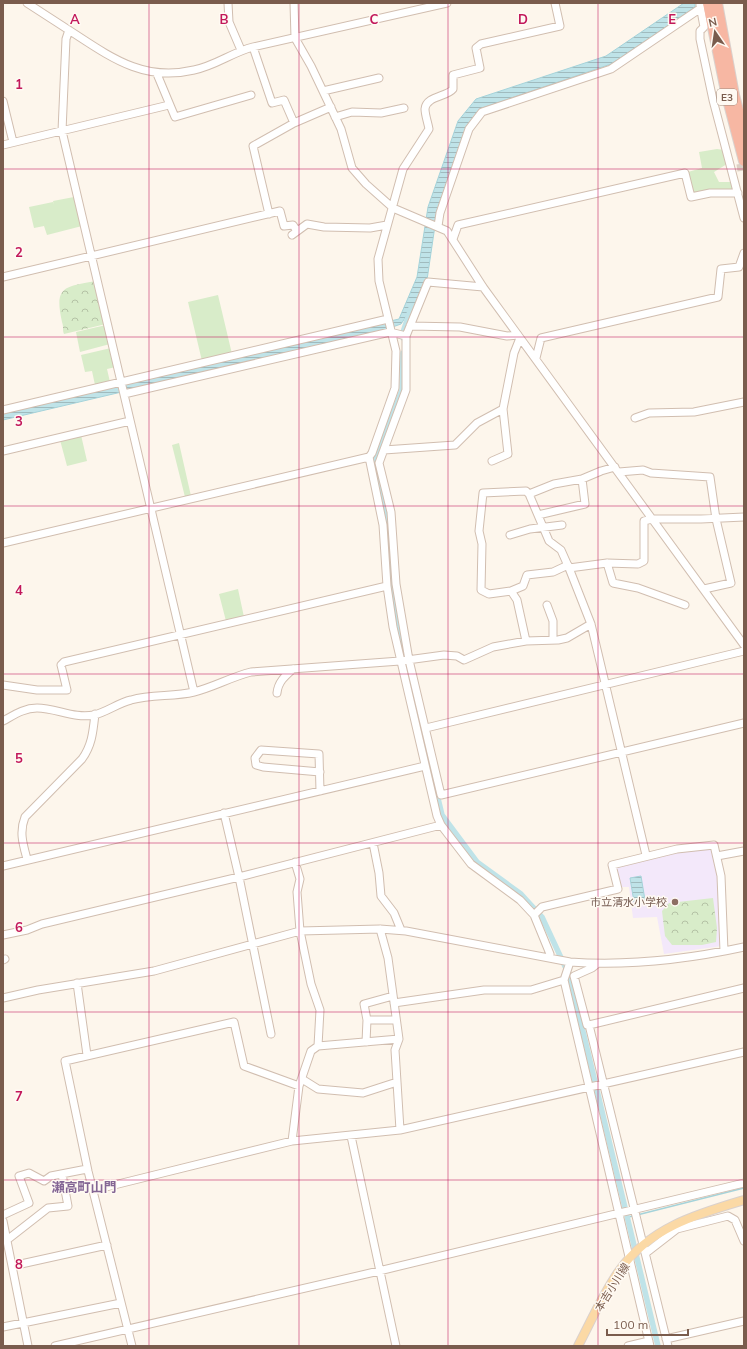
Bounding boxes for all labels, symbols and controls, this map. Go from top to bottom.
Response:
text: A [70,11,80,27]
text: B [220,11,229,27]
text: C [370,11,379,27]
text: D [518,11,528,27]
text: E [668,11,676,27]
north arrow [695,12,735,52]
text: N [707,15,718,30]
text: 1 [15,76,23,92]
road number: E3 [717,89,737,105]
text: 2 [15,244,23,260]
text: 3 [15,413,23,429]
text: 4 [15,582,23,598]
text: 5 [15,750,23,766]
place label: 市立清水小学校 [590,895,667,909]
marker: 市立清水小学校 [670,897,680,907]
text: 6 [15,919,23,935]
text: 7 [15,1088,23,1104]
district label: 瀬高町山門 [51,1179,117,1195]
text: 8 [15,1256,23,1272]
street label: 本吉小川線 [591,1260,633,1314]
scale bar [607,1311,688,1337]
text: 100 m [613,1317,648,1332]

